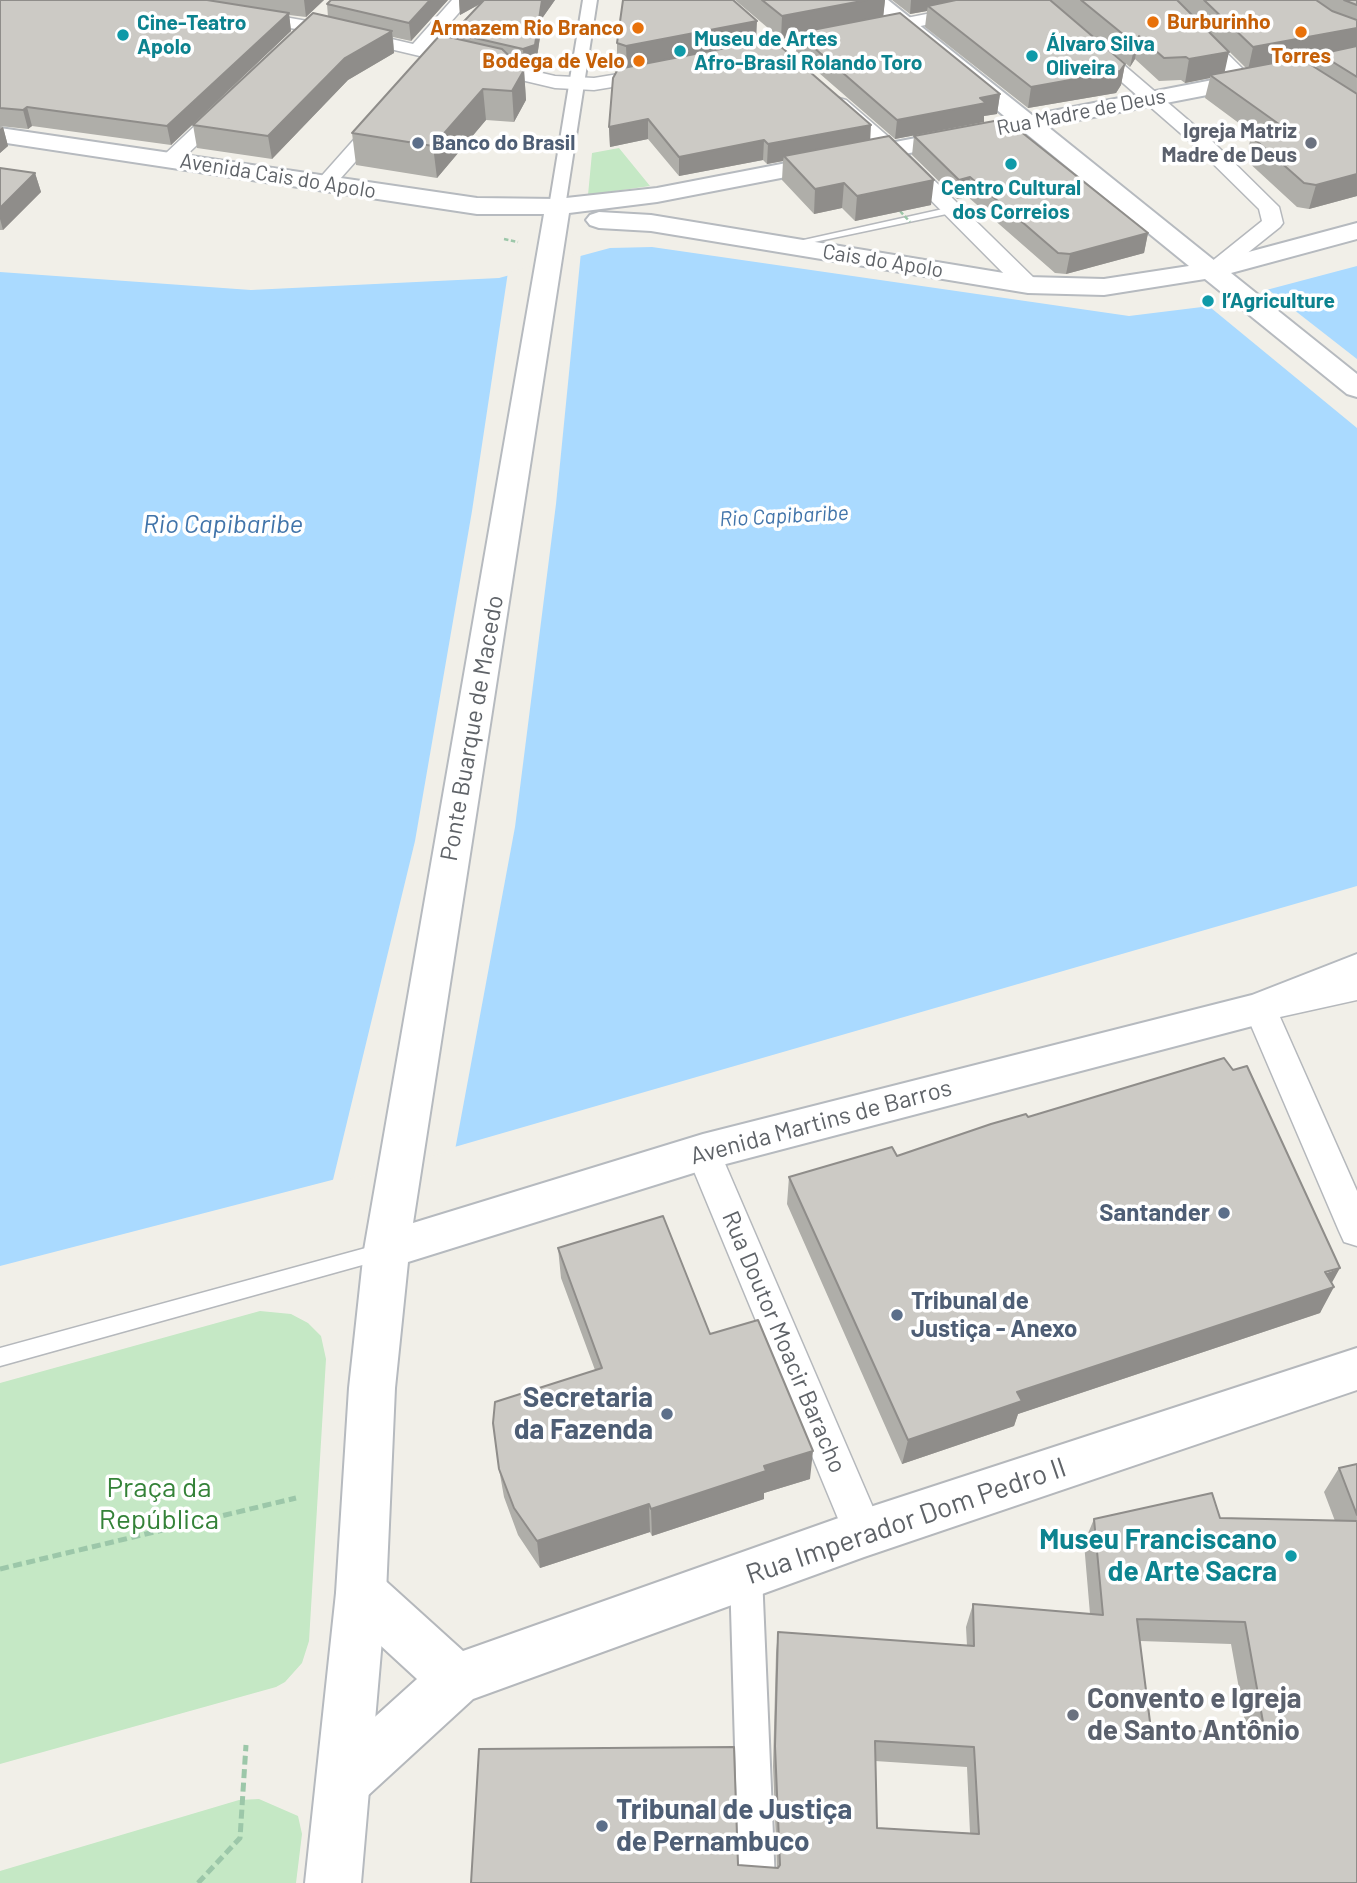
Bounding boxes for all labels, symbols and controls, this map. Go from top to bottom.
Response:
place label: Burburinho [1167,9,1271,35]
place label: Cine-Teatro Apolo [137,10,246,60]
marker: Burburinho [1145,14,1161,30]
place label: Armazem Rio Branco [430,15,624,41]
marker: Armazem Rio Branco [630,20,646,36]
marker: Torres [1293,24,1309,40]
place label: Museu de Artes Afro-Brasil Rolando Toro [694,26,922,76]
marker: Cine-Teatro Apolo [115,27,131,43]
place label: Álvaro Silva Oliveira [1046,31,1155,81]
marker: Museu de Artes Afro-Brasil Rolando Toro [672,43,688,59]
place label: Torres [1271,43,1331,69]
place label: Bodega de Velo [482,48,625,74]
marker: Álvaro Silva Oliveira [1024,48,1040,64]
marker: Bodega de Velo [631,53,647,69]
street label: Rua Madre de Deus [994,83,1168,141]
place label: Igreja Matriz Madre de Deus [1162,118,1297,168]
place label: Banco do Brasil [432,130,575,156]
marker: Banco do Brasil [410,135,426,151]
marker: Igreja Matriz Madre de Deus [1303,135,1319,151]
street label: Avenida Cais do Apolo [178,148,378,204]
marker: Centro Cultural dos Correios [1003,156,1019,172]
place label: Centro Cultural dos Correios [941,175,1081,225]
street label: Cais do Apolo [821,239,945,283]
place label: l’Agriculture [1222,288,1335,314]
marker: l’Agriculture [1200,293,1216,309]
water label: Rio Capibaribe [719,500,849,532]
water label: Rio Capibaribe [143,508,303,540]
street label: Ponte Buarque de Macedo [434,593,510,863]
street label: Avenida Martins de Barros [687,1073,955,1171]
place label: Santander [1099,1199,1210,1227]
marker: Santander [1216,1205,1232,1221]
street label: Rua Doutor Moacir Baracho [716,1207,852,1477]
place label: Tribunal de Justiça - Anexo [911,1287,1077,1343]
marker: Tribunal de Justiça - Anexo [889,1307,905,1323]
place label: Secretaria da Fazenda [514,1381,653,1447]
marker: Secretaria da Fazenda [659,1406,675,1422]
street label: Rua Imperador Dom Pedro II [741,1450,1071,1592]
park label: Praça da República [99,1471,219,1537]
place label: Museu Franciscano de Arte Sacra [1039,1523,1277,1589]
marker: Museu Franciscano de Arte Sacra [1283,1548,1299,1564]
place label: Convento e Igreja de Santo Antônio [1087,1682,1302,1748]
marker: Convento e Igreja de Santo Antônio [1065,1707,1081,1723]
place label: Tribunal de Justiça de Pernambuco [616,1793,852,1859]
marker: Tribunal de Justiça de Pernambuco [594,1818,610,1834]

